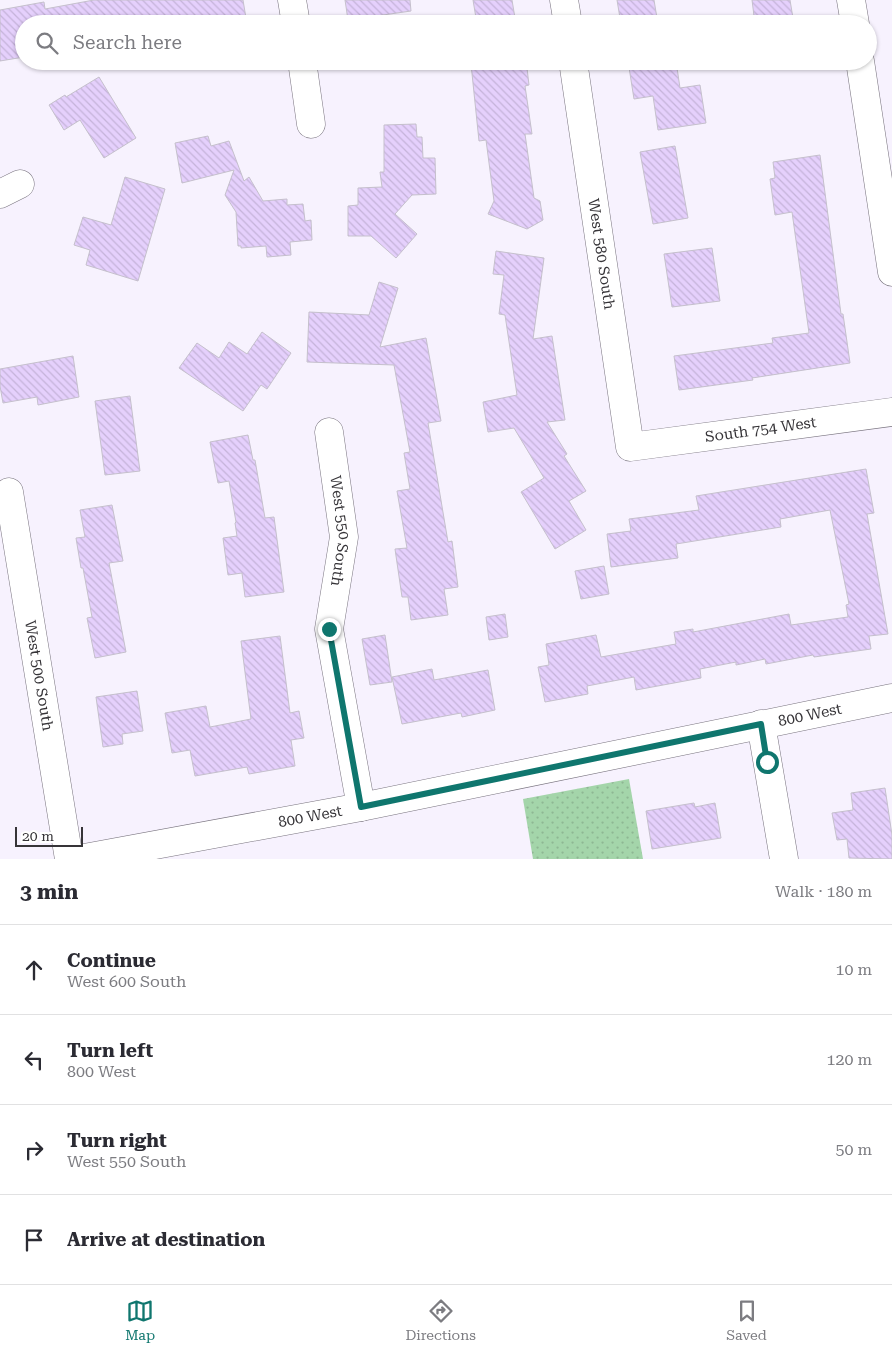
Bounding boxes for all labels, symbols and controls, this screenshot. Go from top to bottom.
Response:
search box [15,15,877,70]
icon: search [33,29,61,57]
text: Search here [73,31,182,54]
street label: West 580 South [584,197,619,311]
street label: South 754 West [704,413,818,446]
street label: West 550 South [326,474,353,588]
route end [318,618,341,641]
street label: West 500 South [21,619,57,733]
street label: 800 West [776,699,844,730]
route start [756,751,779,774]
street label: 800 West [277,802,344,831]
scale bar [15,824,82,847]
text: 20 m [22,828,54,844]
text: 3 min [20,880,78,904]
text: Walk · 180 m [775,882,872,901]
text: Continue [67,949,156,972]
icon: ahead [20,956,48,984]
text: 10 m [835,960,872,979]
text: West 600 South [67,972,186,991]
text: Turn left [67,1039,153,1062]
icon: left [20,1046,48,1074]
text: 120 m [826,1050,872,1069]
text: 800 West [67,1062,136,1081]
text: Turn right [67,1129,167,1152]
icon: right [20,1136,48,1164]
text: 50 m [835,1140,872,1159]
text: West 550 South [67,1152,186,1171]
icon: arrive [20,1226,48,1254]
text: Arrive at destination [67,1228,265,1251]
tab: Map [125,1297,155,1343]
tab: Directions [405,1297,476,1343]
tab: Saved [726,1297,767,1343]

